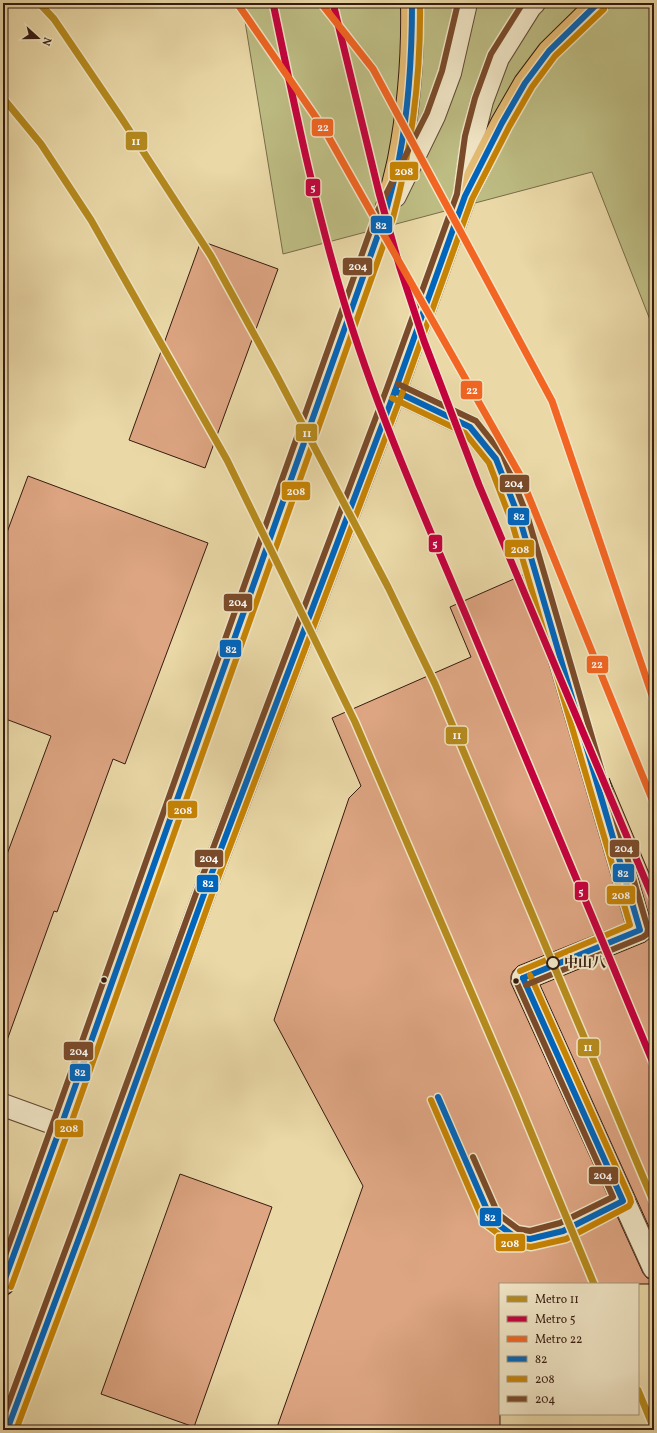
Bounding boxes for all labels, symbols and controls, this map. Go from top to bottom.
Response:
north arrow [18,18,58,58]
text: N [38,35,54,47]
line badge: 22 [311,118,334,137]
text: 22 [317,121,329,136]
line badge: 11 [125,131,148,151]
text: 11 [132,135,140,150]
line badge: 208 [389,161,419,181]
text: 208 [395,165,413,180]
line badge: 5 [305,178,321,197]
text: 5 [310,181,316,196]
line badge: 82 [370,215,393,234]
text: 82 [375,219,387,234]
line badge: 204 [342,257,373,276]
text: 204 [349,260,368,275]
line badge: 22 [460,380,483,400]
text: 22 [466,384,478,399]
line badge: 11 [295,423,318,442]
text: 11 [303,427,311,442]
line badge: 204 [499,474,530,493]
text: 204 [505,477,524,492]
line badge: 208 [281,481,311,501]
text: 208 [287,485,305,500]
line badge: 82 [507,507,530,526]
text: 82 [513,510,525,525]
line badge: 5 [428,534,443,553]
text: 5 [432,537,438,552]
line badge: 208 [504,539,535,558]
text: 208 [511,543,529,558]
line badge: 204 [223,593,253,612]
text: 204 [229,596,248,611]
line badge: 82 [219,639,242,658]
text: 82 [225,643,237,658]
line badge: 22 [586,655,609,674]
text: 22 [591,658,603,673]
line badge: 11 [445,726,468,745]
text: 11 [453,729,461,744]
line badge: 208 [167,800,198,819]
text: 208 [174,804,192,819]
line badge: 204 [609,839,640,858]
text: 204 [615,842,634,857]
line badge: 204 [194,849,224,868]
text: 204 [200,852,219,867]
line badge: 82 [612,863,635,883]
text: 82 [617,867,629,882]
line badge: 82 [196,874,219,893]
text: 82 [202,877,214,892]
line badge: 5 [574,881,589,901]
text: 5 [578,885,584,900]
line badge: 208 [606,885,636,905]
text: 208 [612,889,630,904]
place label: 中山八 [564,954,606,973]
marker: 中山八 [546,956,560,970]
unlabelled marker [99,975,109,985]
unlabelled marker [511,976,521,986]
line badge: 11 [577,1038,600,1057]
line badge: 204 [63,1041,94,1061]
text: 11 [584,1041,592,1056]
text: 204 [70,1045,89,1060]
line badge: 82 [69,1063,91,1082]
text: 82 [74,1066,86,1081]
line badge: 208 [54,1119,84,1138]
text: 208 [60,1122,78,1137]
line badge: 204 [588,1166,619,1185]
text: 204 [594,1169,613,1184]
line badge: 82 [479,1207,502,1227]
text: 82 [484,1211,496,1226]
line badge: 208 [495,1233,526,1252]
text: 208 [501,1237,519,1252]
legend [499,1283,639,1415]
text: Metro 11 [535,1292,579,1308]
text: Metro 5 [535,1312,576,1328]
text: Metro 22 [535,1332,583,1348]
text: 82 [535,1352,548,1368]
text: 208 [535,1372,555,1388]
text: 204 [535,1392,555,1408]

